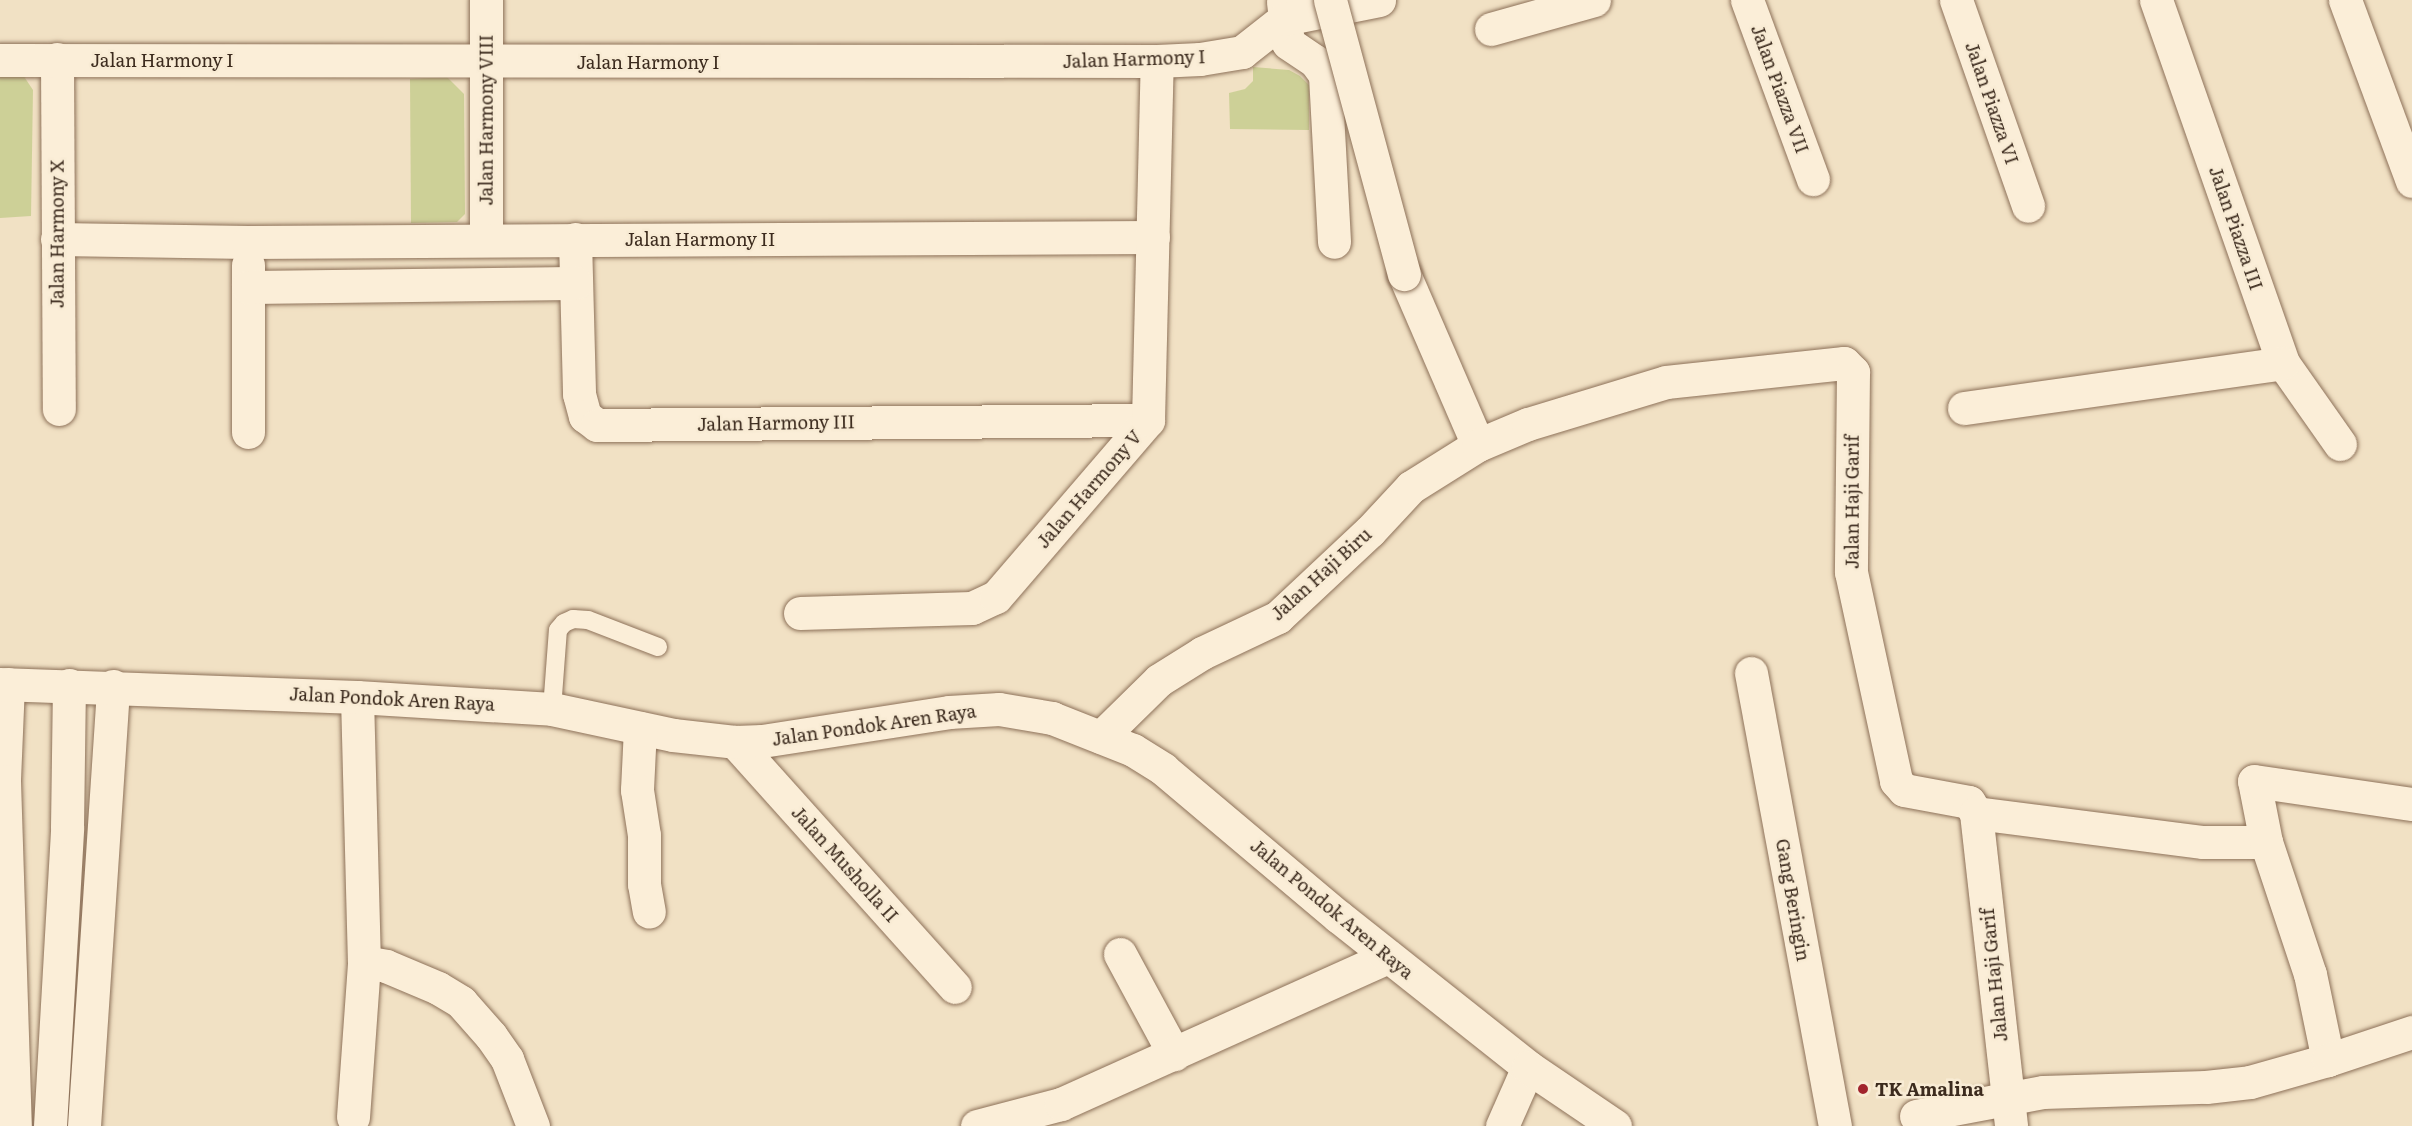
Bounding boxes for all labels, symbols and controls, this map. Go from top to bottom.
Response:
street label: Jalan Piazza VII [1747,22,1813,156]
street label: Jalan Harmony VIII [475,34,497,206]
street label: Jalan Piazza VI [1961,39,2023,167]
street label: Jalan Harmony I [1062,46,1206,72]
street label: Jalan Harmony I [90,49,234,71]
street label: Jalan Harmony I [576,51,720,73]
street label: Jalan Harmony X [46,160,68,308]
street label: Jalan Piazza III [2205,163,2267,293]
street label: Jalan Harmony II [625,228,775,250]
street label: Jalan Harmony III [697,411,855,435]
street label: Jalan Harmony V [1032,426,1146,552]
street label: Jalan Haji Garif [1841,435,1863,569]
street label: Jalan Haji Biru [1266,523,1376,625]
street label: Jalan Pondok Aren Raya [289,683,495,715]
street label: Jalan Pondok Aren Raya [771,700,977,750]
street label: Jalan Musholla II [787,801,903,927]
street label: Jalan Pondok Aren Raya [1246,835,1418,983]
street label: Gang Beringin [1772,837,1814,963]
street label: Jalan Haji Garif [1976,907,2012,1043]
place label: TK Amalina [1875,1078,1984,1100]
marker: TK Amalina [1856,1082,1870,1096]

